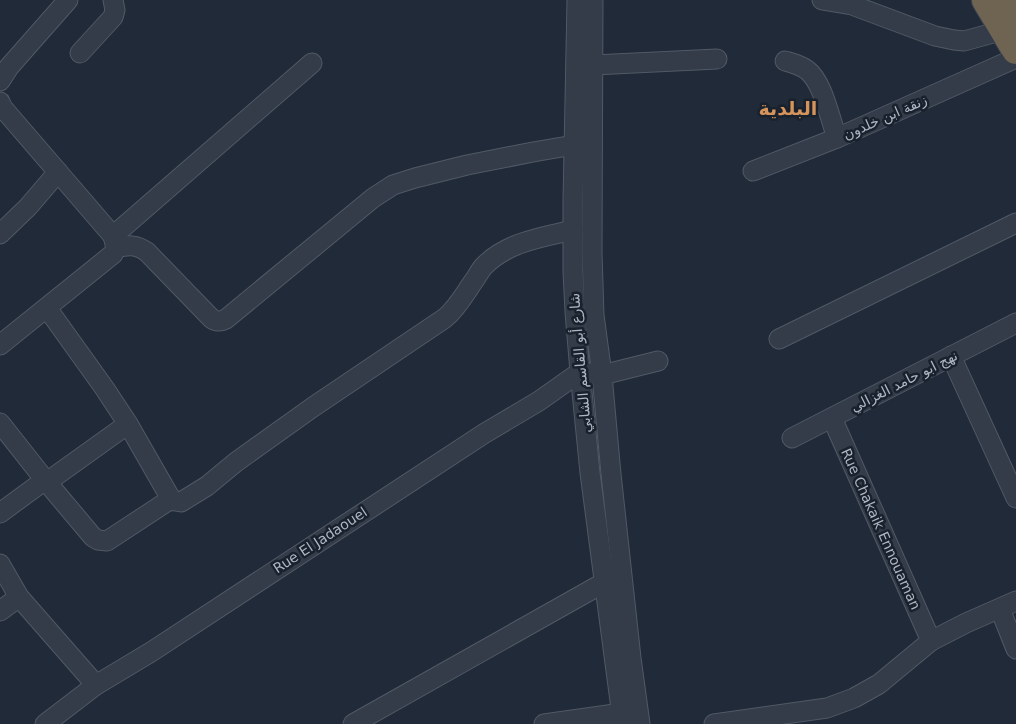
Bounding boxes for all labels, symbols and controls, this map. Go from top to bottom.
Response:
street label: زنقة ابن خلدون [841,91,930,144]
district label: البلدية [759,97,817,119]
street label: شارع أبو القاسم الشابي [565,292,595,434]
street label: نهج ابو حامد الغزالي [848,347,961,416]
street label: Rue Chakaik Ennouaman [838,446,924,612]
street label: Rue El Jadaouel [270,504,370,576]

